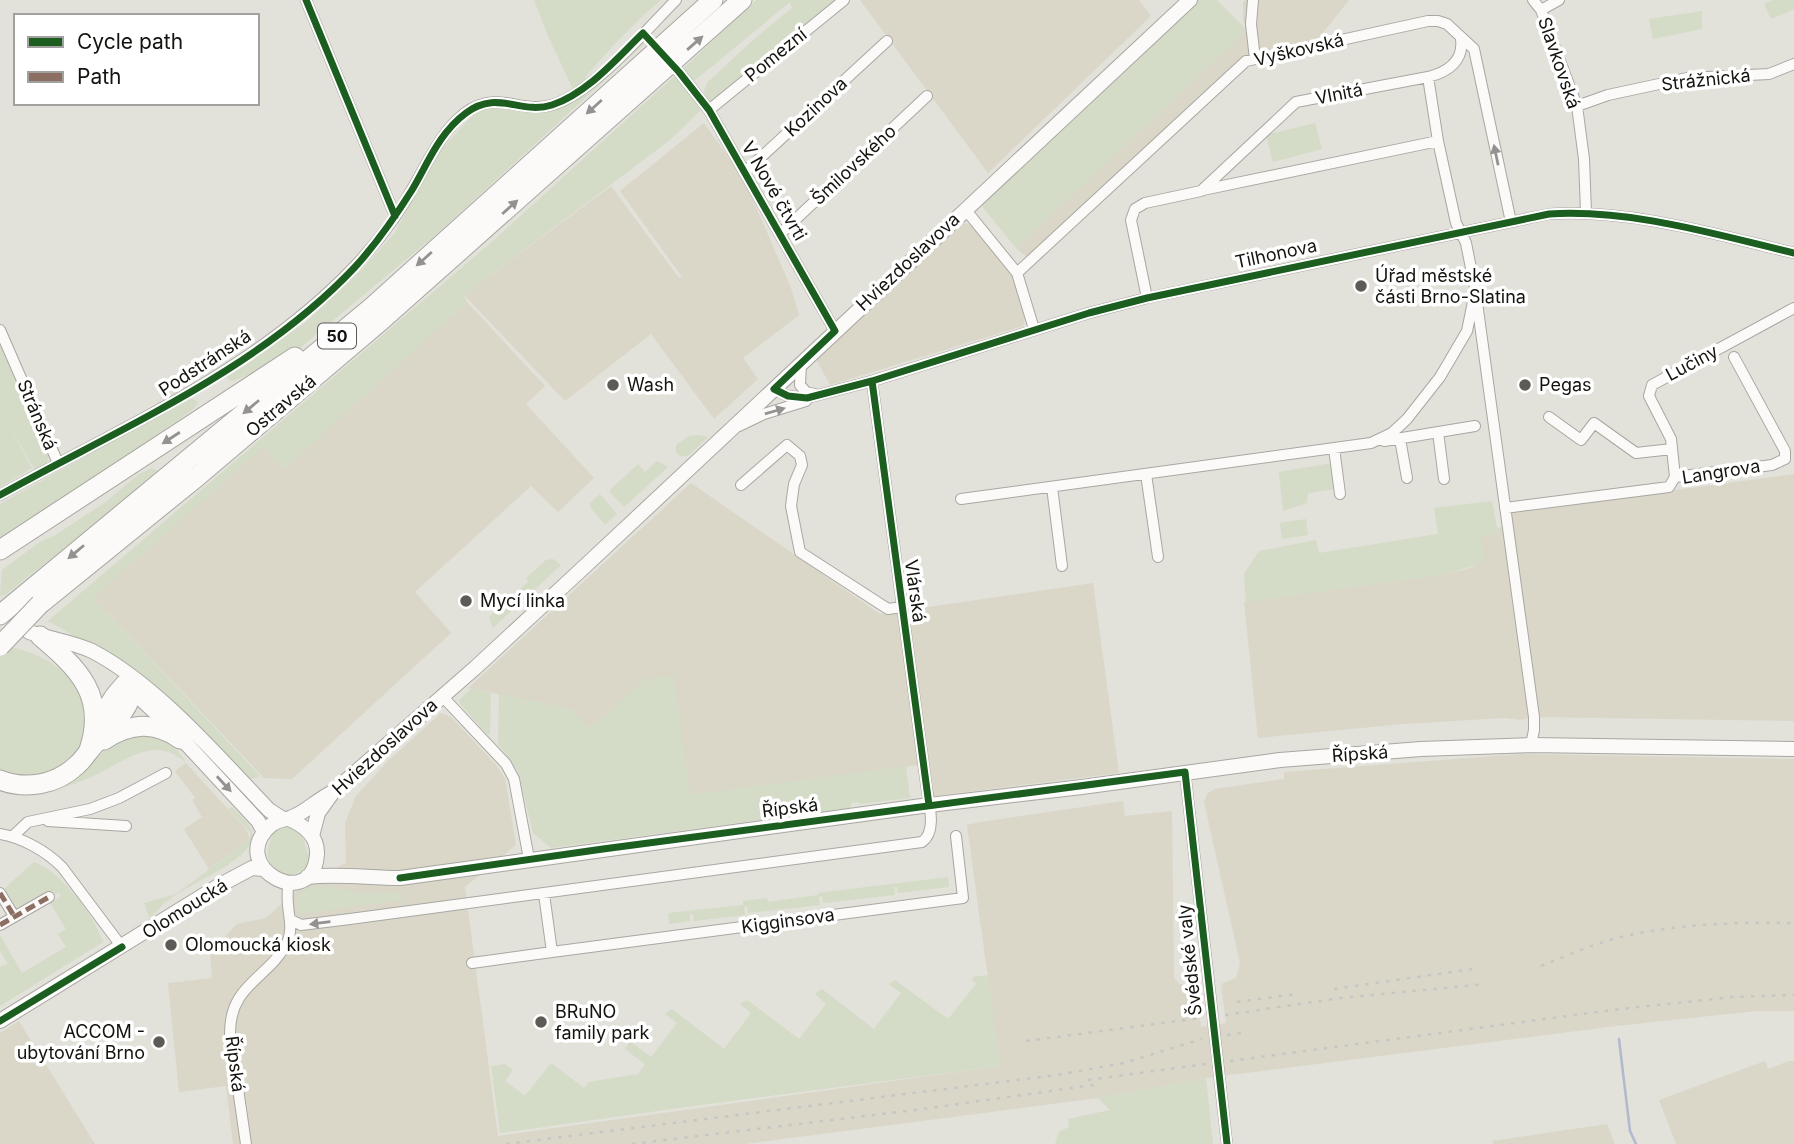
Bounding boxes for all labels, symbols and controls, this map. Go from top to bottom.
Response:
legend [14,14,259,105]
street label: Slavkovská [1534,14,1585,111]
street label: Pomezní [741,23,811,86]
text: Cycle path [77,29,183,54]
street label: Vyškovská [1252,29,1346,70]
one-way arrow [686,35,704,51]
text: Path [77,64,122,89]
street label: Strážnická [1660,64,1752,95]
street label: Kozinova [780,73,851,141]
street label: Vlnitá [1313,79,1364,108]
one-way arrow [586,99,603,115]
street label: Šmilovského [807,120,900,209]
street label: V Nové čtvrti [738,138,811,244]
one-way arrow [1490,144,1501,166]
one-way arrow [501,200,518,215]
street label: Hviezdoslavova [852,208,964,315]
street label: Tilhonova [1233,235,1319,272]
one-way arrow [415,251,433,267]
place label: Úřad městské části Brno-Slatina [1375,264,1526,307]
marker: Úřad městské části Brno-Slatina [1353,278,1369,294]
road number: 50 [318,324,356,348]
street label: Podstránská [155,325,255,400]
street label: Lučiny [1662,340,1721,385]
street label: Ostravská [241,370,320,441]
place label: Wash [627,374,674,395]
place label: Pegas [1539,374,1592,395]
street label: Stránská [13,376,62,453]
marker: Wash [605,377,621,393]
marker: Pegas [1517,377,1533,393]
one-way arrow [243,399,260,414]
one-way arrow [764,406,785,416]
one-way arrow [162,431,180,445]
street label: Langrova [1680,455,1762,488]
one-way arrow [68,545,86,560]
street label: Vlárská [901,558,930,624]
place label: Mycí linka [480,590,565,611]
marker: Mycí linka [458,593,474,609]
street label: Hviezdoslavova [328,694,441,799]
street label: Řípská [1331,740,1389,766]
one-way arrow [215,775,231,792]
street label: Řípská [761,793,819,821]
street label: Olomoucká [138,874,231,943]
street label: Švédské valy [1172,903,1206,1017]
street label: Kigginsova [740,904,836,937]
one-way arrow [309,917,331,928]
place label: Olomoucká kiosk [185,934,331,955]
marker: Olomoucká kiosk [163,937,179,953]
place label: BRuNO family park [555,1001,650,1043]
marker: BRuNO family park [533,1014,549,1030]
place label: ACCOM - ubytování Brno [17,1021,145,1063]
marker: ACCOM - ubytování Brno [151,1034,167,1050]
street label: Řípská [222,1035,250,1093]

